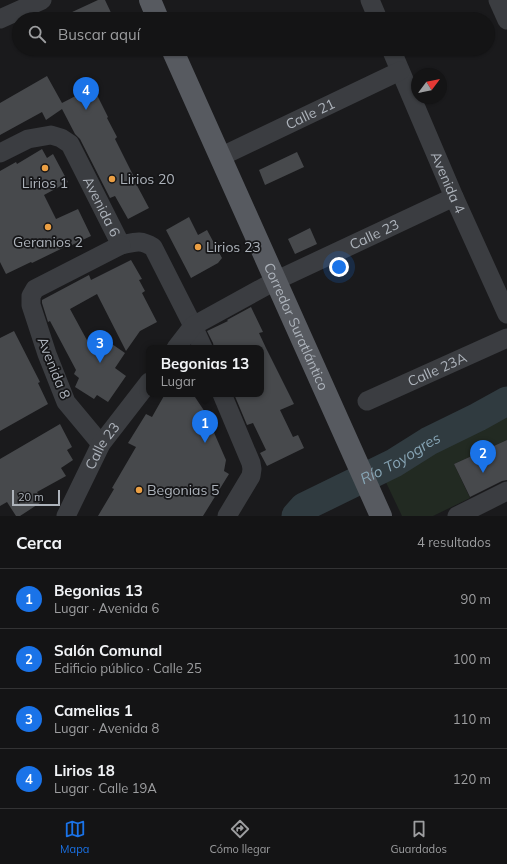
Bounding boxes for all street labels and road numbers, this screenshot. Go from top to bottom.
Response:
street label: Calle 21 [283,94,338,133]
street label: Avenida 4 [427,149,469,217]
street label: Avenida 6 [79,173,124,240]
street label: Calle 23 [347,215,402,254]
street label: Corredor Suratlántico [260,260,333,393]
street label: Avenida 8 [33,334,75,402]
street label: Calle 23A [405,348,470,391]
street label: Calle 23 [81,419,124,473]

